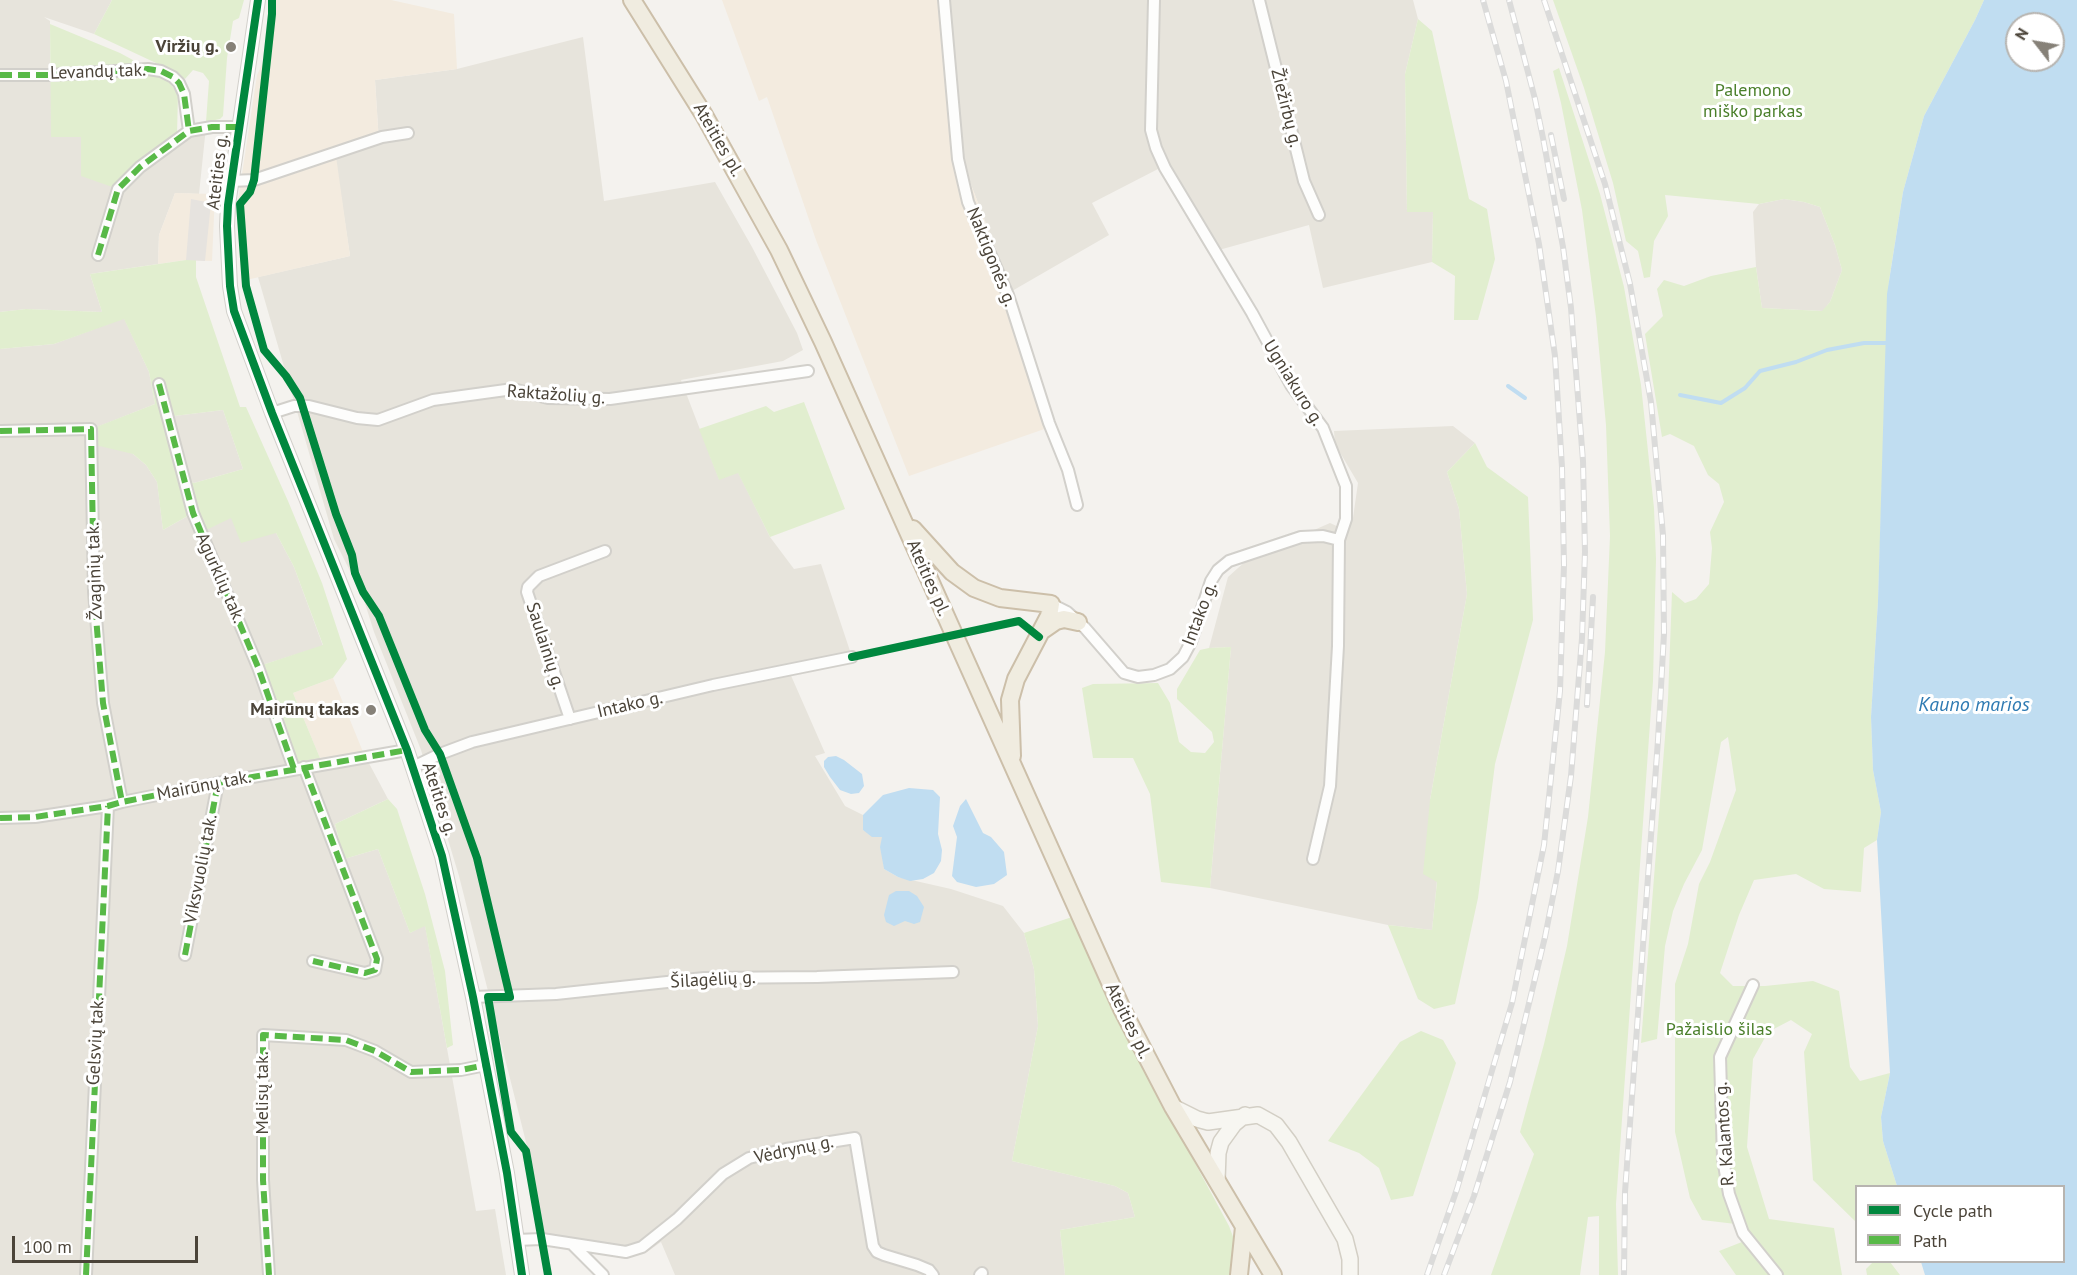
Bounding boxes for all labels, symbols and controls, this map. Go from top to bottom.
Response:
north arrow [2005,12,2065,72]
text: N [2010,24,2033,43]
place label: Viržių g. [156,36,219,58]
marker: Viržių g. [224,40,238,54]
street label: Levandų tak. [50,60,146,84]
street label: Žiežirbų g. [1266,66,1306,150]
park label: Palemono miško parkas [1703,80,1803,122]
street label: Ateities pl. [688,99,748,181]
street label: Ateities g. [203,133,233,211]
street label: Naktigonės g. [961,204,1021,310]
street label: Ugniakuro g. [1258,336,1328,430]
street label: Raktažolių g. [506,381,606,409]
street label: Žvaginių tak. [82,522,108,620]
street label: Agurklių tak. [191,530,249,626]
street label: Ateities pl. [902,536,954,620]
street label: Intako g. [1178,579,1222,649]
street label: Saulainių g. [521,600,569,692]
street label: Intako g. [595,687,665,723]
water label: Kauno marios [1918,693,2030,717]
place label: Mairūnų takas [250,699,359,721]
marker: Mairūnų takas [364,703,378,717]
street label: Ateities g. [417,759,461,839]
street label: Mairūnų tak. [155,766,253,806]
street label: Viksvuolių tak. [180,812,222,926]
street label: Šilagėlių g. [670,967,756,993]
street label: Ateities pl. [1100,980,1156,1062]
street label: Gelsvių tak. [83,996,109,1086]
park label: Pažaislio šilas [1666,1019,1772,1041]
street label: Melisų tak. [252,1051,274,1135]
street label: R. Kalantos g. [1711,1081,1739,1187]
street label: Vėdrynų g. [752,1131,836,1169]
legend [1855,1185,2065,1263]
text: Cycle path [1913,1199,1993,1222]
scale bar [15,1224,201,1262]
text: Path [1913,1229,1947,1252]
text: 100 m [23,1235,72,1258]

